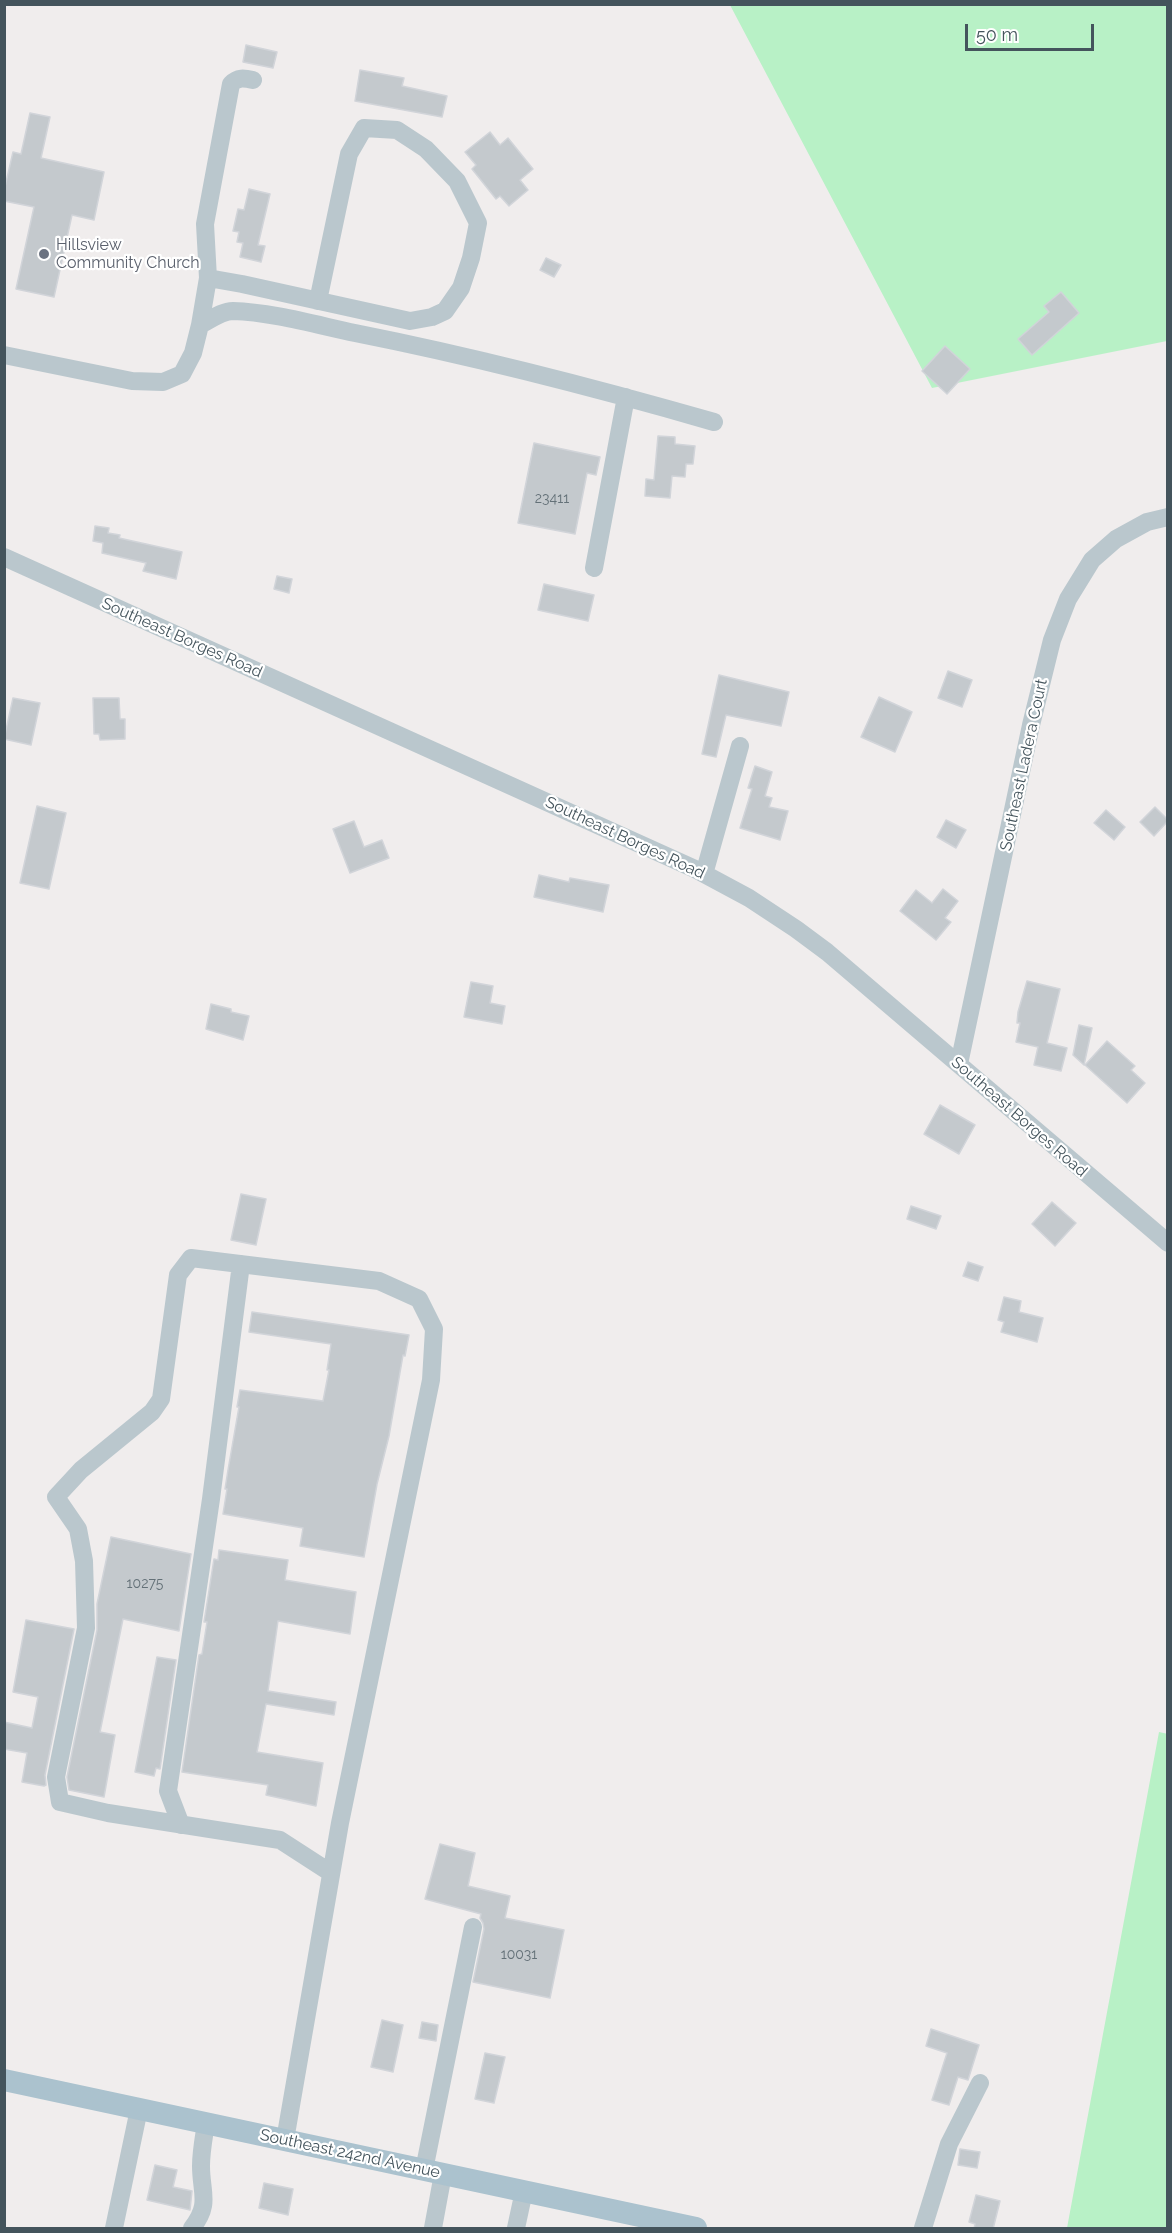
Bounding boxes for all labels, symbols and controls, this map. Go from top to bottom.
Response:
scale bar [968,12,1097,50]
text: 50 m [976,24,1018,45]
place label: Hillsview Community Church [56,235,200,273]
marker: Hillsview Community Church [37,247,51,261]
house number: 23411 [535,491,569,507]
street label: Southeast Borges Road [99,594,265,682]
street label: Southeast Ladera Court [996,677,1052,853]
street label: Southeast Borges Road [542,793,708,883]
street label: Southeast Borges Road [947,1053,1091,1181]
house number: 10275 [127,1576,163,1592]
house number: 10031 [501,1947,537,1963]
street label: Southeast 242nd Avenue [258,2126,442,2182]

